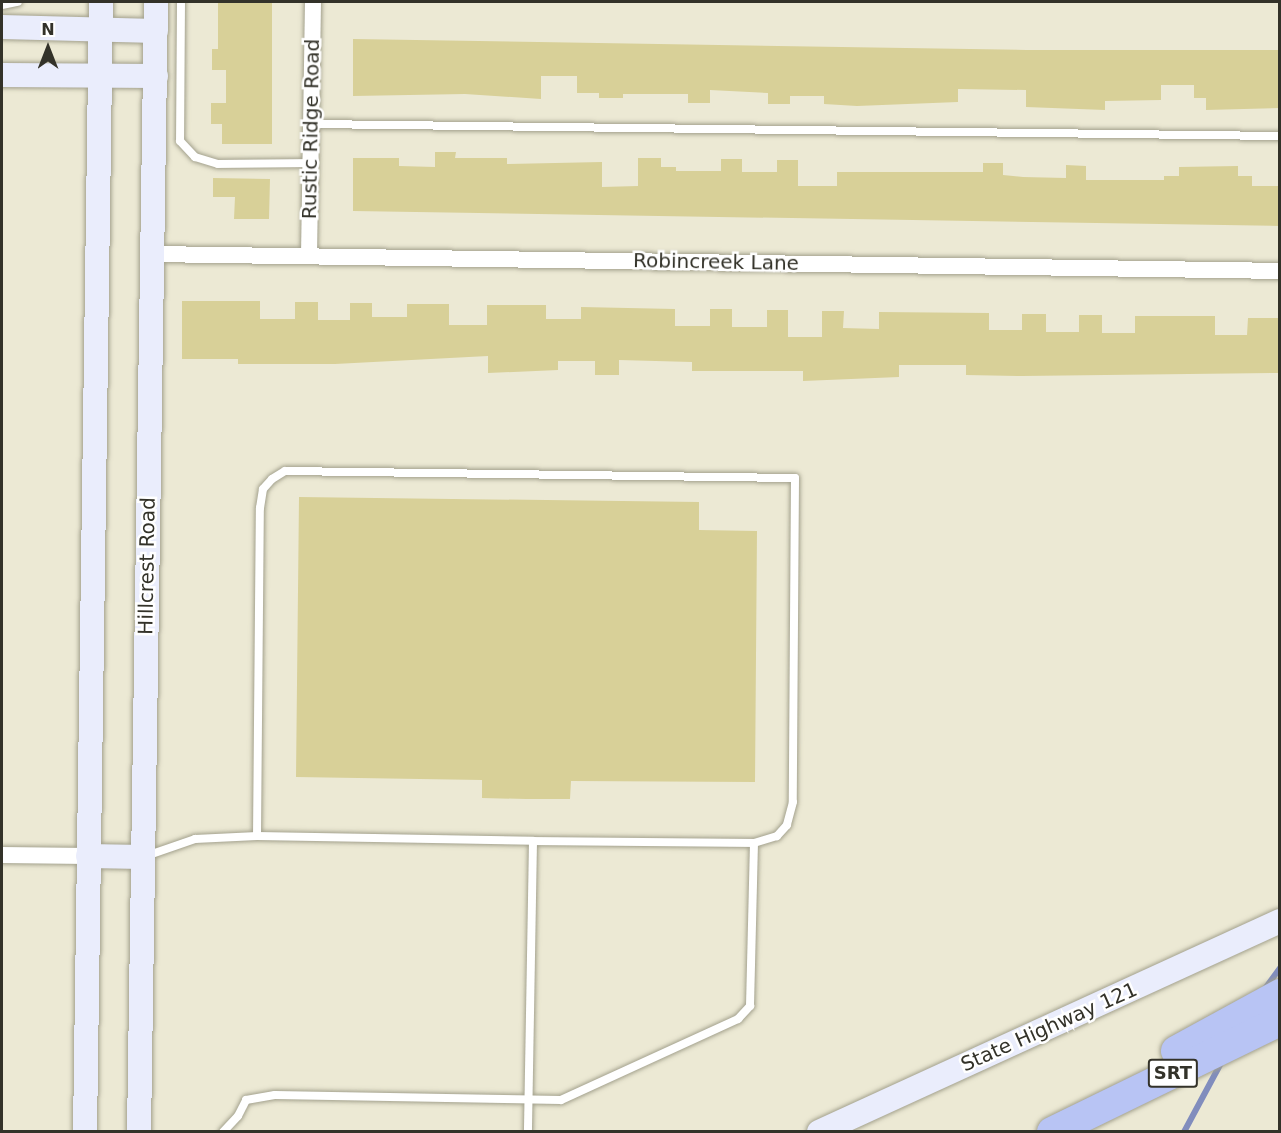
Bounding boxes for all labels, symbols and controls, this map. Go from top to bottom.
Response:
north arrow [18,18,78,78]
text: N [41,20,55,39]
street label: Rustic Ridge Road [297,39,325,219]
street label: Robincreek Lane [633,249,799,275]
street label: Hillcrest Road [134,497,160,635]
street label: State Highway 121 [957,977,1141,1077]
road number: SRT [1148,1058,1198,1088]

